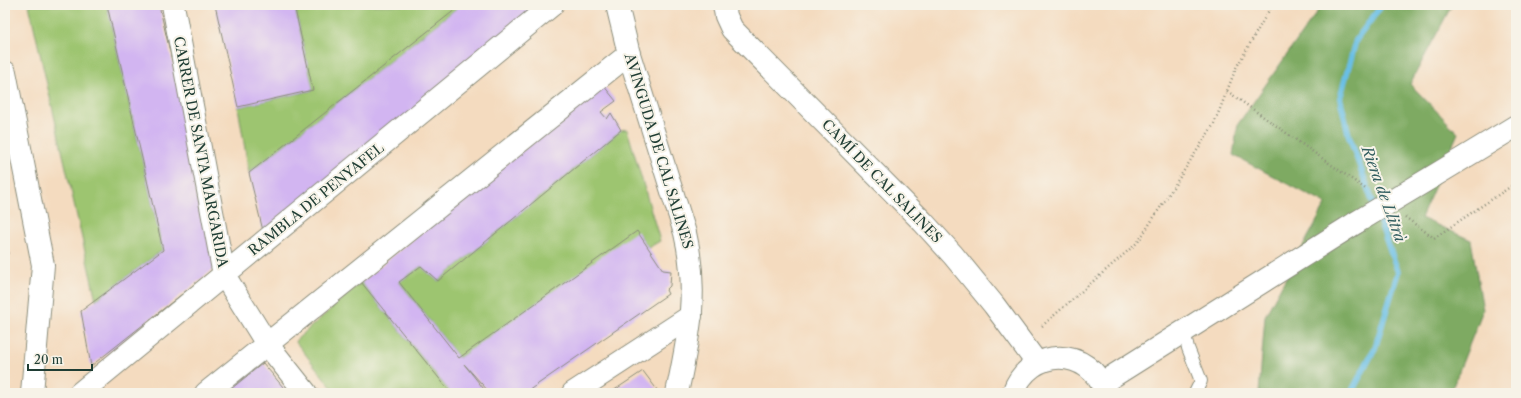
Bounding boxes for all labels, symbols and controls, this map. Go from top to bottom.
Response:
street label: CARRER DE SANTA MARGARIDA [170,35,232,270]
street label: AVINGUDA DE CAL SALINES [620,50,697,251]
street label: CAMÍ DE CAL SALINES [818,115,947,247]
street label: RAMBLA DE PENYAFEL [245,139,387,259]
water label: Riera de Llitrà [1358,143,1410,245]
scale bar [28,346,92,372]
text: 20 m [34,352,63,367]

